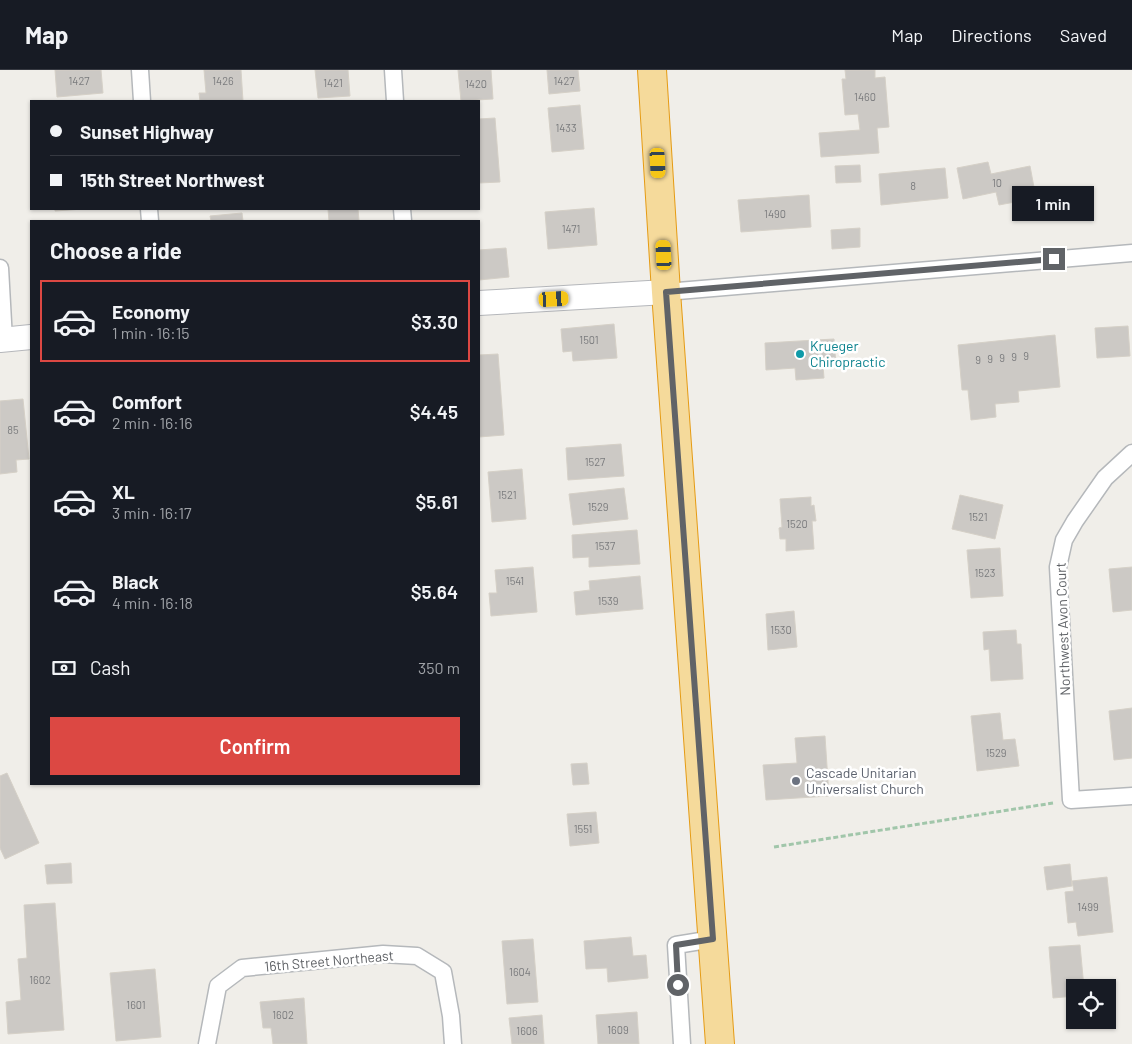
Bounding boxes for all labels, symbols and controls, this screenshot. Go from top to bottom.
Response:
text: Map [25,20,68,49]
text: Map [891,24,923,46]
text: Directions [951,24,1032,46]
text: Saved [1060,24,1107,46]
house number: 1427 [68,74,90,87]
house number: 1426 [212,74,234,87]
house number: 1427 [553,74,575,87]
house number: 1421 [323,76,343,89]
house number: 1420 [465,77,487,90]
house number: 1460 [854,90,876,103]
text: Sunset Highway [80,120,214,143]
house number: 1433 [555,121,577,134]
car [649,148,666,178]
text: 15th Street Northwest [80,168,265,191]
house number: 10 [992,176,1002,189]
house number: 8 [910,179,916,192]
callout: 1 min [1013,186,1095,222]
text: 1 min [1036,194,1070,213]
house number: 1490 [764,207,786,220]
house number: 1471 [562,222,580,235]
text: Choose a ride [50,237,182,263]
car [655,240,672,270]
route end [1043,248,1065,270]
car [538,291,569,307]
icon: car [52,299,97,344]
text: Economy [112,300,190,323]
text: $3.30 [411,310,458,333]
text: 1 min · 16:15 [112,323,190,342]
house number: 1501 [579,333,599,346]
place label: Krueger Chiropractic [810,337,885,370]
marker: Krueger Chiropractic [794,348,806,360]
house number: 9 [1023,349,1029,362]
house number: 9 [1011,350,1017,363]
house number: 9 [999,351,1005,364]
house number: 9 [987,352,993,365]
house number: 9 [975,353,981,366]
icon: car [52,389,97,434]
text: Comfort [112,390,182,413]
text: $4.45 [410,400,458,423]
text: 2 min · 16:16 [112,413,193,432]
house number: 85 [7,423,19,436]
house number: 1527 [585,455,605,468]
icon: car [52,479,97,524]
text: XL [112,480,135,503]
house number: 1521 [497,488,517,501]
text: $5.61 [415,490,458,513]
house number: 1529 [587,500,609,513]
text: 3 min · 16:17 [112,503,192,522]
house number: 1521 [968,510,988,523]
house number: 1520 [786,517,808,530]
house number: 1537 [595,539,615,552]
street label: Northwest Avon Court [1052,562,1073,696]
house number: 1523 [975,566,996,579]
icon: car [52,569,97,614]
text: Black [112,570,159,593]
house number: 1541 [506,574,524,587]
text: $5.64 [411,580,458,603]
text: 4 min · 16:18 [112,593,193,612]
house number: 1539 [598,594,619,607]
house number: 1530 [770,623,792,636]
icon: cash [50,654,78,682]
text: Cash [90,656,131,679]
text: 350 m [418,658,460,677]
button: Confirm [50,717,460,775]
house number: 1529 [985,746,1007,759]
place label: Cascade Unitarian Universalist Church [806,764,924,797]
marker: Cascade Unitarian Universalist Church [790,775,802,787]
house number: 1551 [574,822,592,835]
house number: 1499 [1077,900,1099,913]
street label: 16th Street Northeast [264,946,394,975]
house number: 1604 [509,965,531,978]
house number: 1602 [29,973,51,986]
route start [667,974,689,996]
map controls [1066,979,1116,1029]
button: locate [1066,979,1116,1029]
house number: 1601 [126,998,146,1011]
house number: 1602 [272,1008,294,1021]
house number: 1609 [607,1023,629,1036]
house number: 1606 [516,1024,538,1037]

